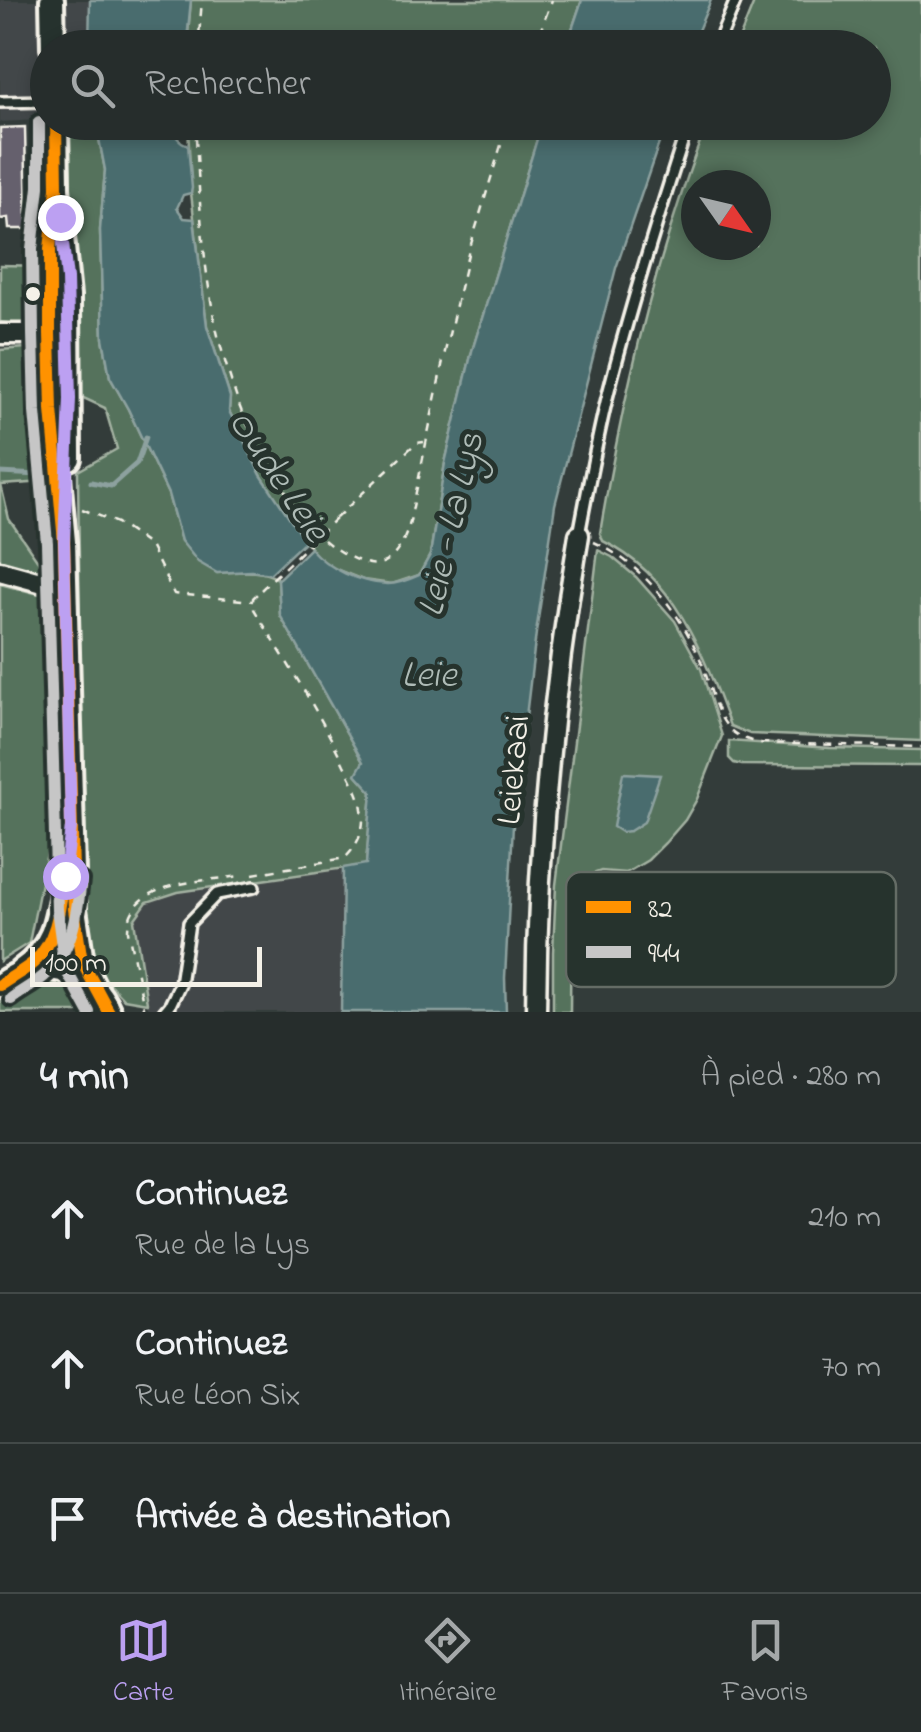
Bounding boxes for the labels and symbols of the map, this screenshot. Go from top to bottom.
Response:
north arrow [681,170,771,260]
route end [38,195,84,241]
unlabelled marker [23,284,43,304]
water label: Oude Leie [212,399,343,556]
water label: Leie - La Lys [405,427,501,622]
water label: Leie [402,649,458,705]
street label: Leiekaai [485,713,545,827]
route start [43,854,89,900]
legend [566,872,896,987]
text: 82 [648,890,673,931]
text: 944 [648,935,680,976]
scale bar [30,942,262,986]

